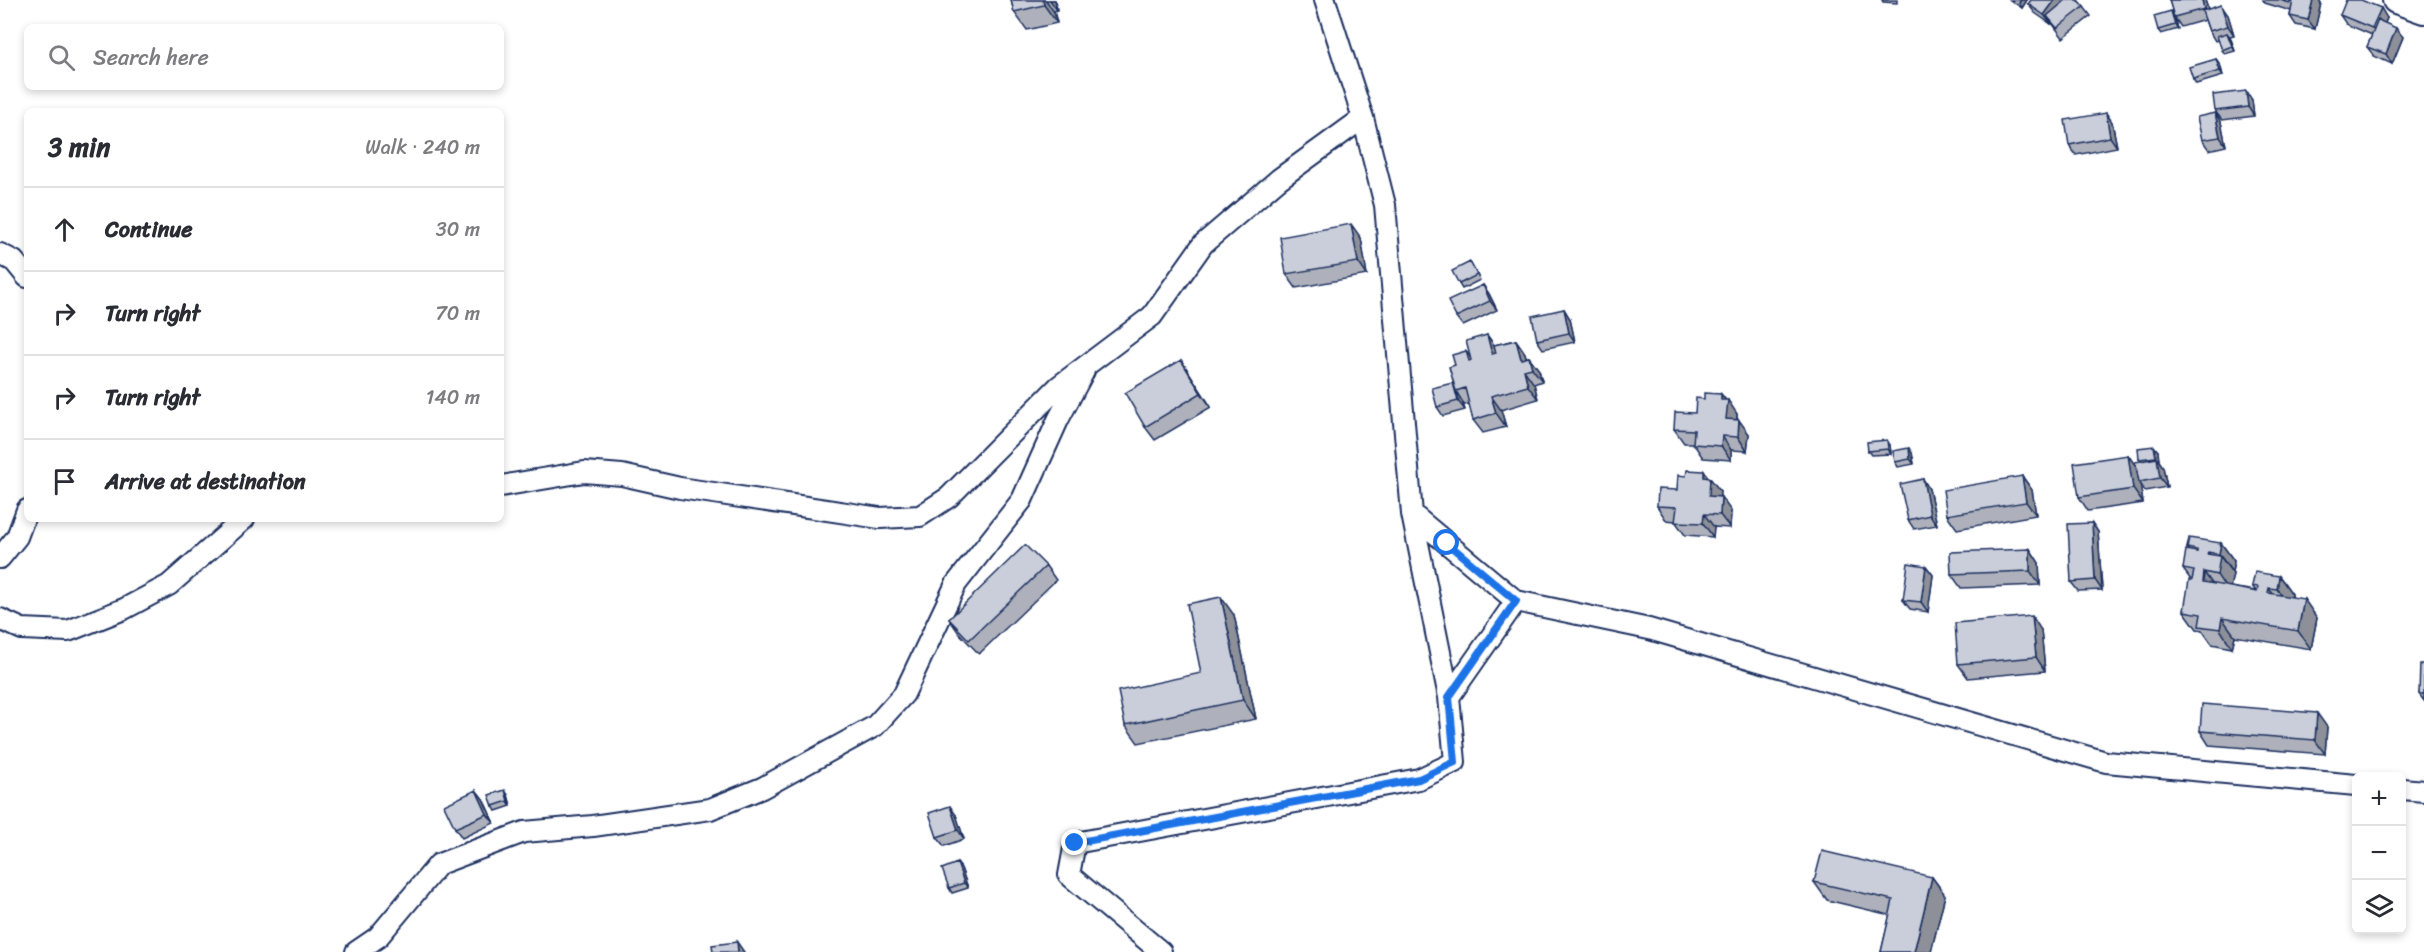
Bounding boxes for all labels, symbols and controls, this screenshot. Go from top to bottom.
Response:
search box [24,24,504,90]
text: Search here [93,38,209,77]
icon: search [45,41,78,74]
text: 3 min [48,124,110,170]
text: Walk · 240 m [365,130,480,165]
text: Continue [105,210,193,249]
text: 30 m [436,212,480,247]
icon: ahead [48,213,81,246]
text: Turn right [105,294,200,333]
text: 70 m [435,296,480,331]
icon: right [48,297,81,330]
text: Turn right [105,378,200,417]
text: 140 m [426,380,480,415]
icon: right [48,381,81,414]
text: Arrive at destination [105,462,306,501]
icon: arrive [48,465,81,498]
route start [1433,529,1459,555]
map controls [2352,772,2406,934]
button: + [2352,772,2406,826]
button: − [2352,826,2406,880]
route end [1061,829,1087,855]
button: layers [2352,880,2406,934]

